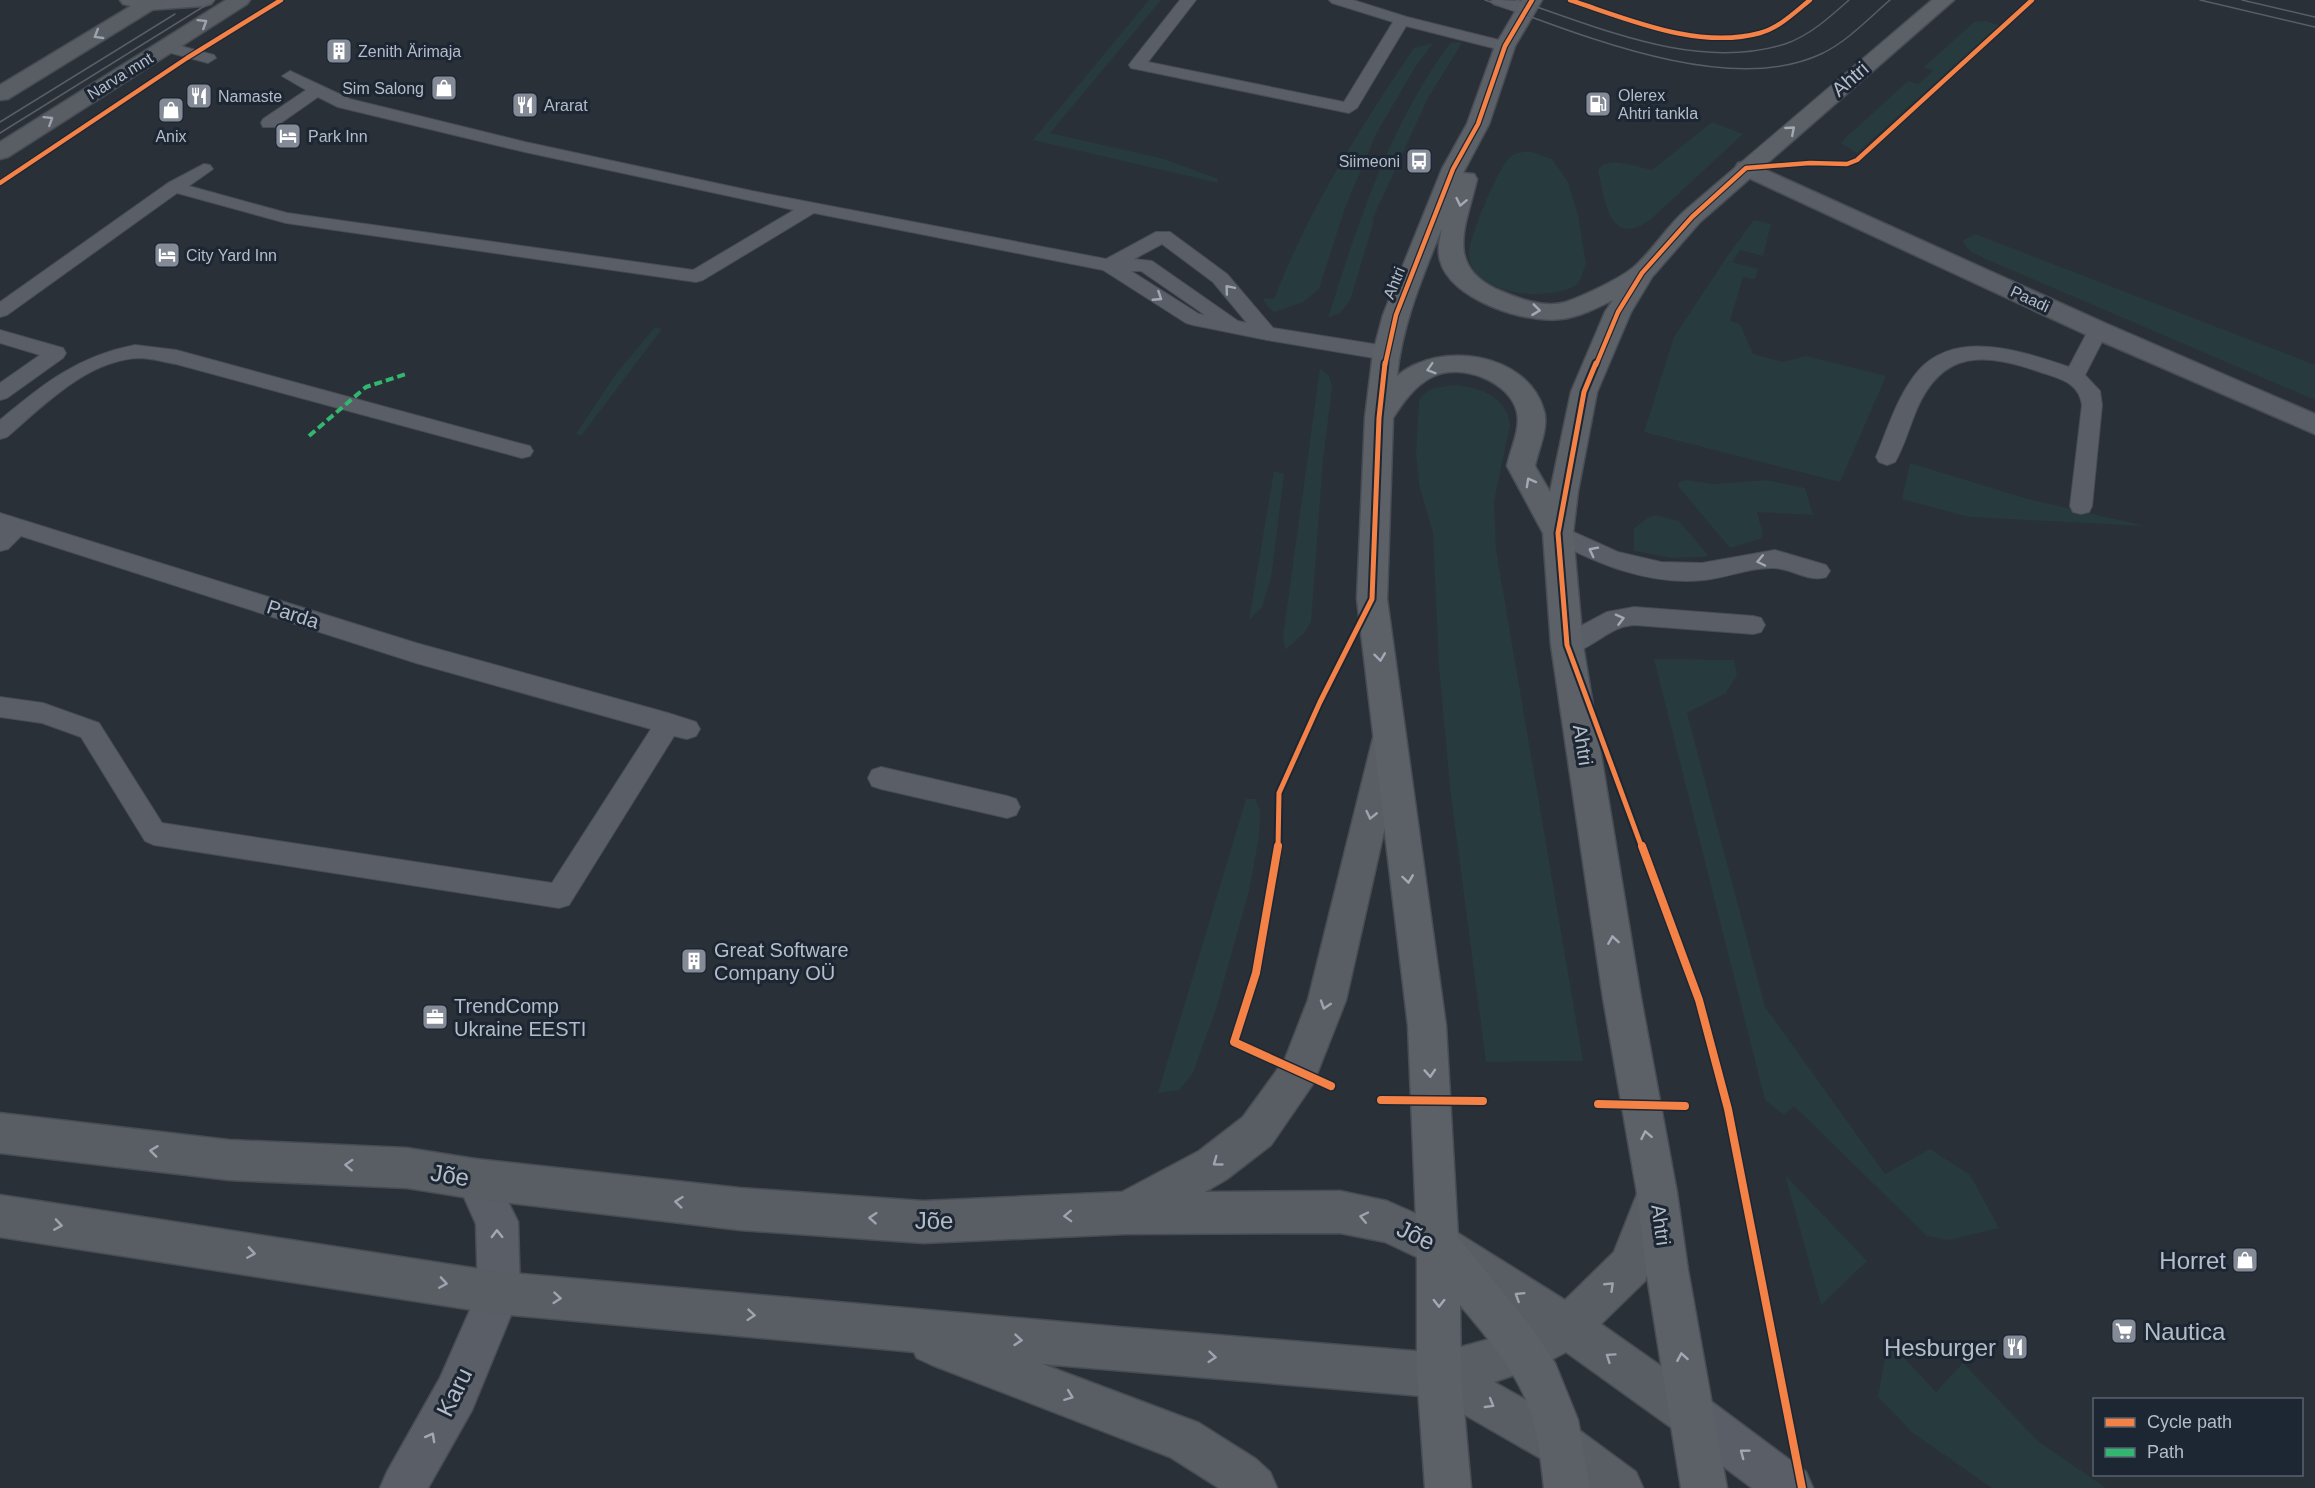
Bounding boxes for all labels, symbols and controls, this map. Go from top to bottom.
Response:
one-way arrow [197,19,207,31]
one-way arrow [94,27,104,39]
building icon: Zenith Ärimaja [324,36,354,66]
place label: Zenith Ärimaja [358,43,461,60]
street label: Narva mnt [84,49,156,103]
street label: Ahtri [1827,57,1873,101]
shop icon: Sim Salong [429,73,459,103]
place label: Sim Salong [342,80,424,97]
restaurant icon: Namaste [184,81,214,111]
place label: Olerex Ahtri tankla [1618,87,1698,122]
place label: Namaste [218,88,282,105]
fuel station icon: Olerex Ahtri tankla [1583,89,1613,119]
restaurant icon: Ararat [510,90,540,120]
shop icon: Anix [156,95,186,125]
place label: Ararat [544,97,588,114]
one-way arrow [43,117,54,128]
hotel icon: Park Inn [273,121,303,151]
one-way arrow [1784,126,1795,137]
place label: Anix [155,128,187,145]
place label: Park Inn [308,128,368,145]
bus stop icon: Siimeoni [1404,146,1434,176]
place label: Siimeoni [1339,153,1400,170]
one-way arrow [1455,196,1468,206]
hotel icon: City Yard Inn [152,240,182,270]
place label: City Yard Inn [186,247,277,264]
street label: Ahtri [1380,265,1408,301]
street label: Paadi [2008,283,2052,315]
one-way arrow [1225,285,1236,296]
one-way arrow [1151,290,1162,301]
one-way arrow [1531,303,1540,315]
one-way arrow [1426,362,1437,374]
one-way arrow [1526,478,1537,488]
one-way arrow [1588,547,1599,558]
one-way arrow [1756,554,1766,567]
street label: Parda [264,595,323,633]
one-way arrow [1615,614,1625,627]
one-way arrow [1373,653,1385,662]
street label: Ahtri [1569,723,1597,767]
one-way arrow [1365,810,1378,820]
one-way arrow [1401,875,1413,884]
one-way arrow [1608,936,1620,945]
place label: Great Software Company OÜ [714,939,849,984]
building icon: Great Software Company OÜ [679,946,709,976]
place label: TrendComp Ukraine EESTI [454,995,586,1040]
one-way arrow [1319,999,1332,1010]
office icon: TrendComp Ukraine EESTI [420,1002,450,1032]
one-way arrow [1424,1068,1437,1077]
one-way arrow [1640,1130,1653,1140]
one-way arrow [150,1145,159,1158]
one-way arrow [1212,1155,1223,1166]
one-way arrow [344,1159,353,1172]
street label: Jõe [429,1159,471,1191]
one-way arrow [674,1196,683,1209]
street label: Ahtri [1647,1203,1675,1247]
street label: Jõe [915,1207,953,1234]
one-way arrow [1063,1209,1072,1222]
one-way arrow [1360,1211,1370,1224]
one-way arrow [868,1212,877,1225]
street label: Jõe [1393,1215,1439,1255]
one-way arrow [53,1218,62,1230]
one-way arrow [491,1230,503,1239]
shop icon: Horret [2230,1245,2260,1275]
one-way arrow [246,1247,255,1259]
place label: Horret [2159,1247,2226,1274]
one-way arrow [439,1277,448,1289]
one-way arrow [1604,1282,1614,1293]
one-way arrow [552,1291,561,1304]
one-way arrow [1515,1291,1525,1303]
one-way arrow [1433,1299,1445,1308]
one-way arrow [747,1308,756,1321]
supermarket icon: Nautica [2109,1316,2139,1346]
place label: Nautica [2144,1318,2226,1345]
restaurant icon: Hesburger [2000,1332,2030,1362]
one-way arrow [1014,1333,1023,1346]
place label: Hesburger [1884,1334,1996,1361]
one-way arrow [1208,1350,1217,1363]
one-way arrow [1606,1353,1617,1364]
one-way arrow [1676,1353,1689,1363]
street label: Karu [431,1363,477,1421]
one-way arrow [1063,1389,1074,1401]
one-way arrow [1484,1397,1494,1409]
legend [2093,1398,2303,1476]
text: Cycle path [2147,1412,2232,1432]
one-way arrow [424,1433,435,1443]
text: Path [2147,1442,2184,1462]
one-way arrow [1739,1449,1750,1460]

